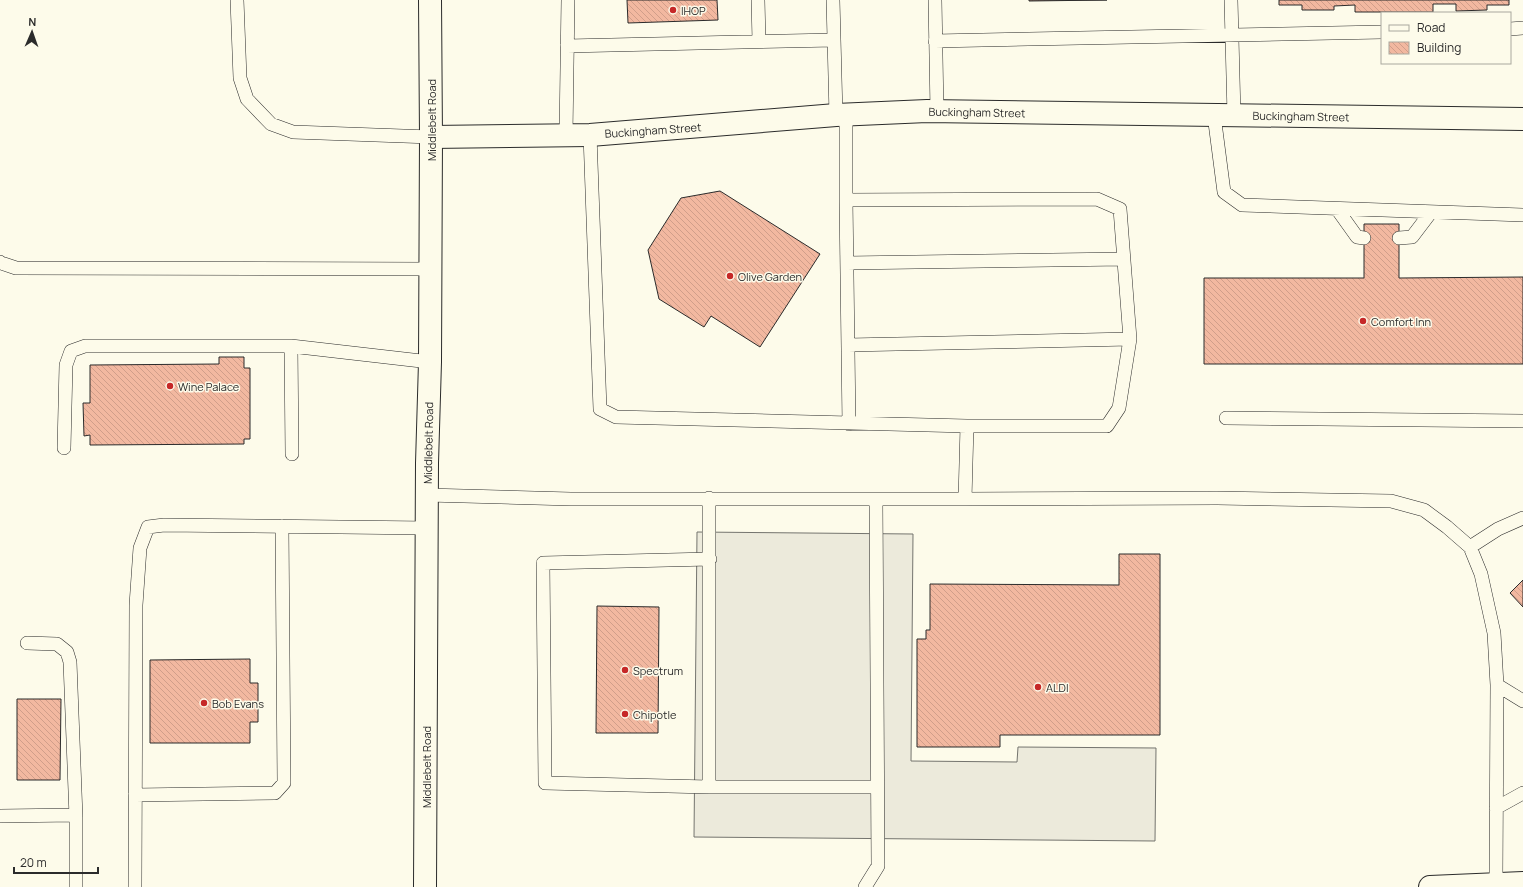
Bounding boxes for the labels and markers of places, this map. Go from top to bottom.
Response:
place label: IHOP [681,3,706,18]
marker: IHOP [668,5,678,15]
place label: Olive Garden [738,269,802,284]
marker: Olive Garden [725,271,735,281]
place label: Comfort Inn [1371,314,1431,329]
marker: Comfort Inn [1358,316,1368,326]
place label: Wine Palace [178,379,240,394]
marker: Wine Palace [165,381,175,391]
place label: Spectrum [633,663,683,678]
marker: Spectrum [620,665,630,675]
place label: ALDI [1046,680,1069,695]
marker: ALDI [1033,682,1043,692]
place label: Bob Evans [212,696,264,711]
marker: Bob Evans [199,698,209,708]
place label: Chipotle [633,707,677,722]
marker: Chipotle [620,709,630,719]

